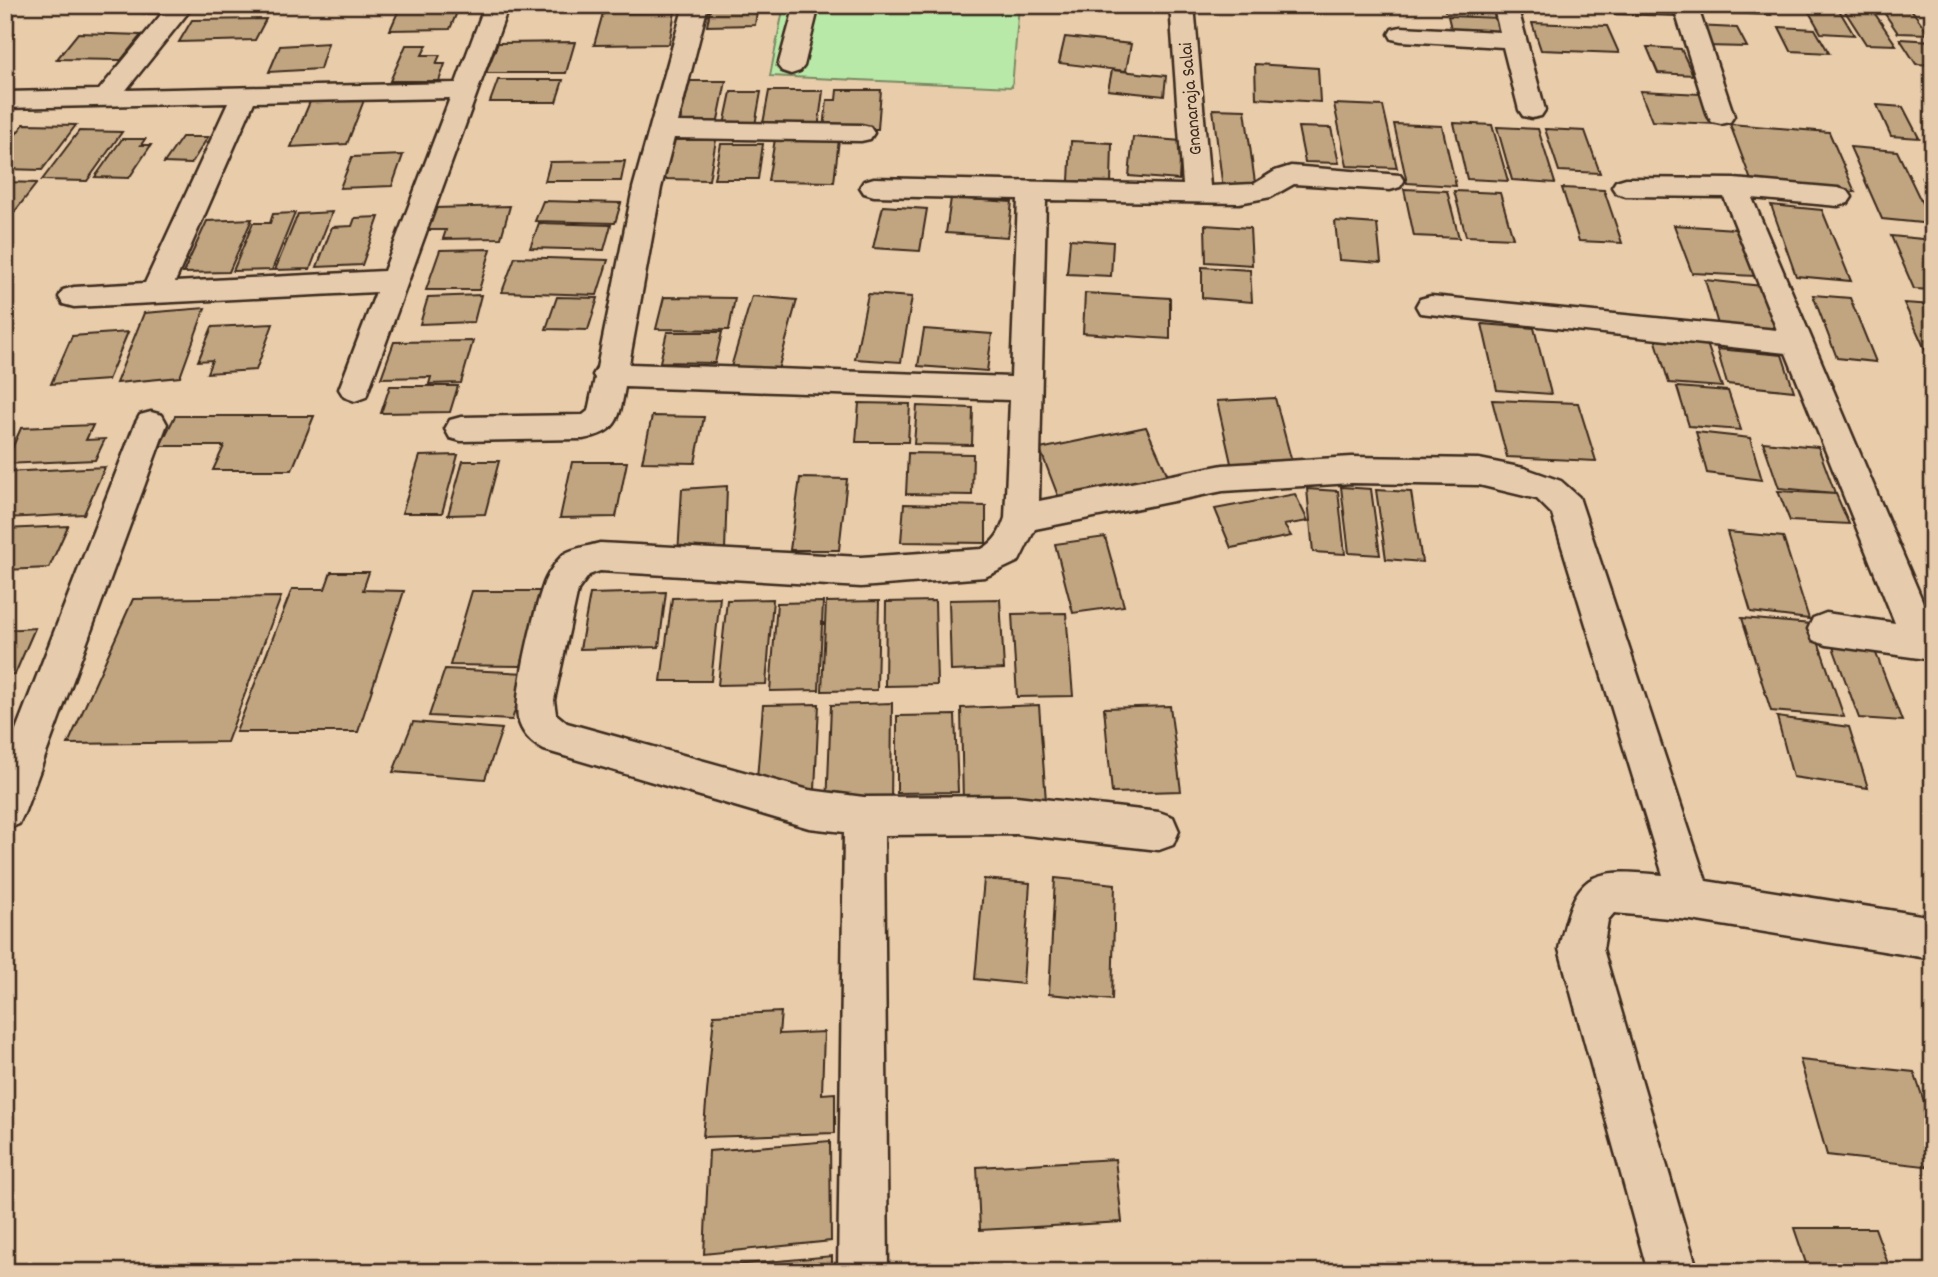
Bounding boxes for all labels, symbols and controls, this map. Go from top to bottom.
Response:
street label: Gnanaraja Salai [1174,41,1211,156]

